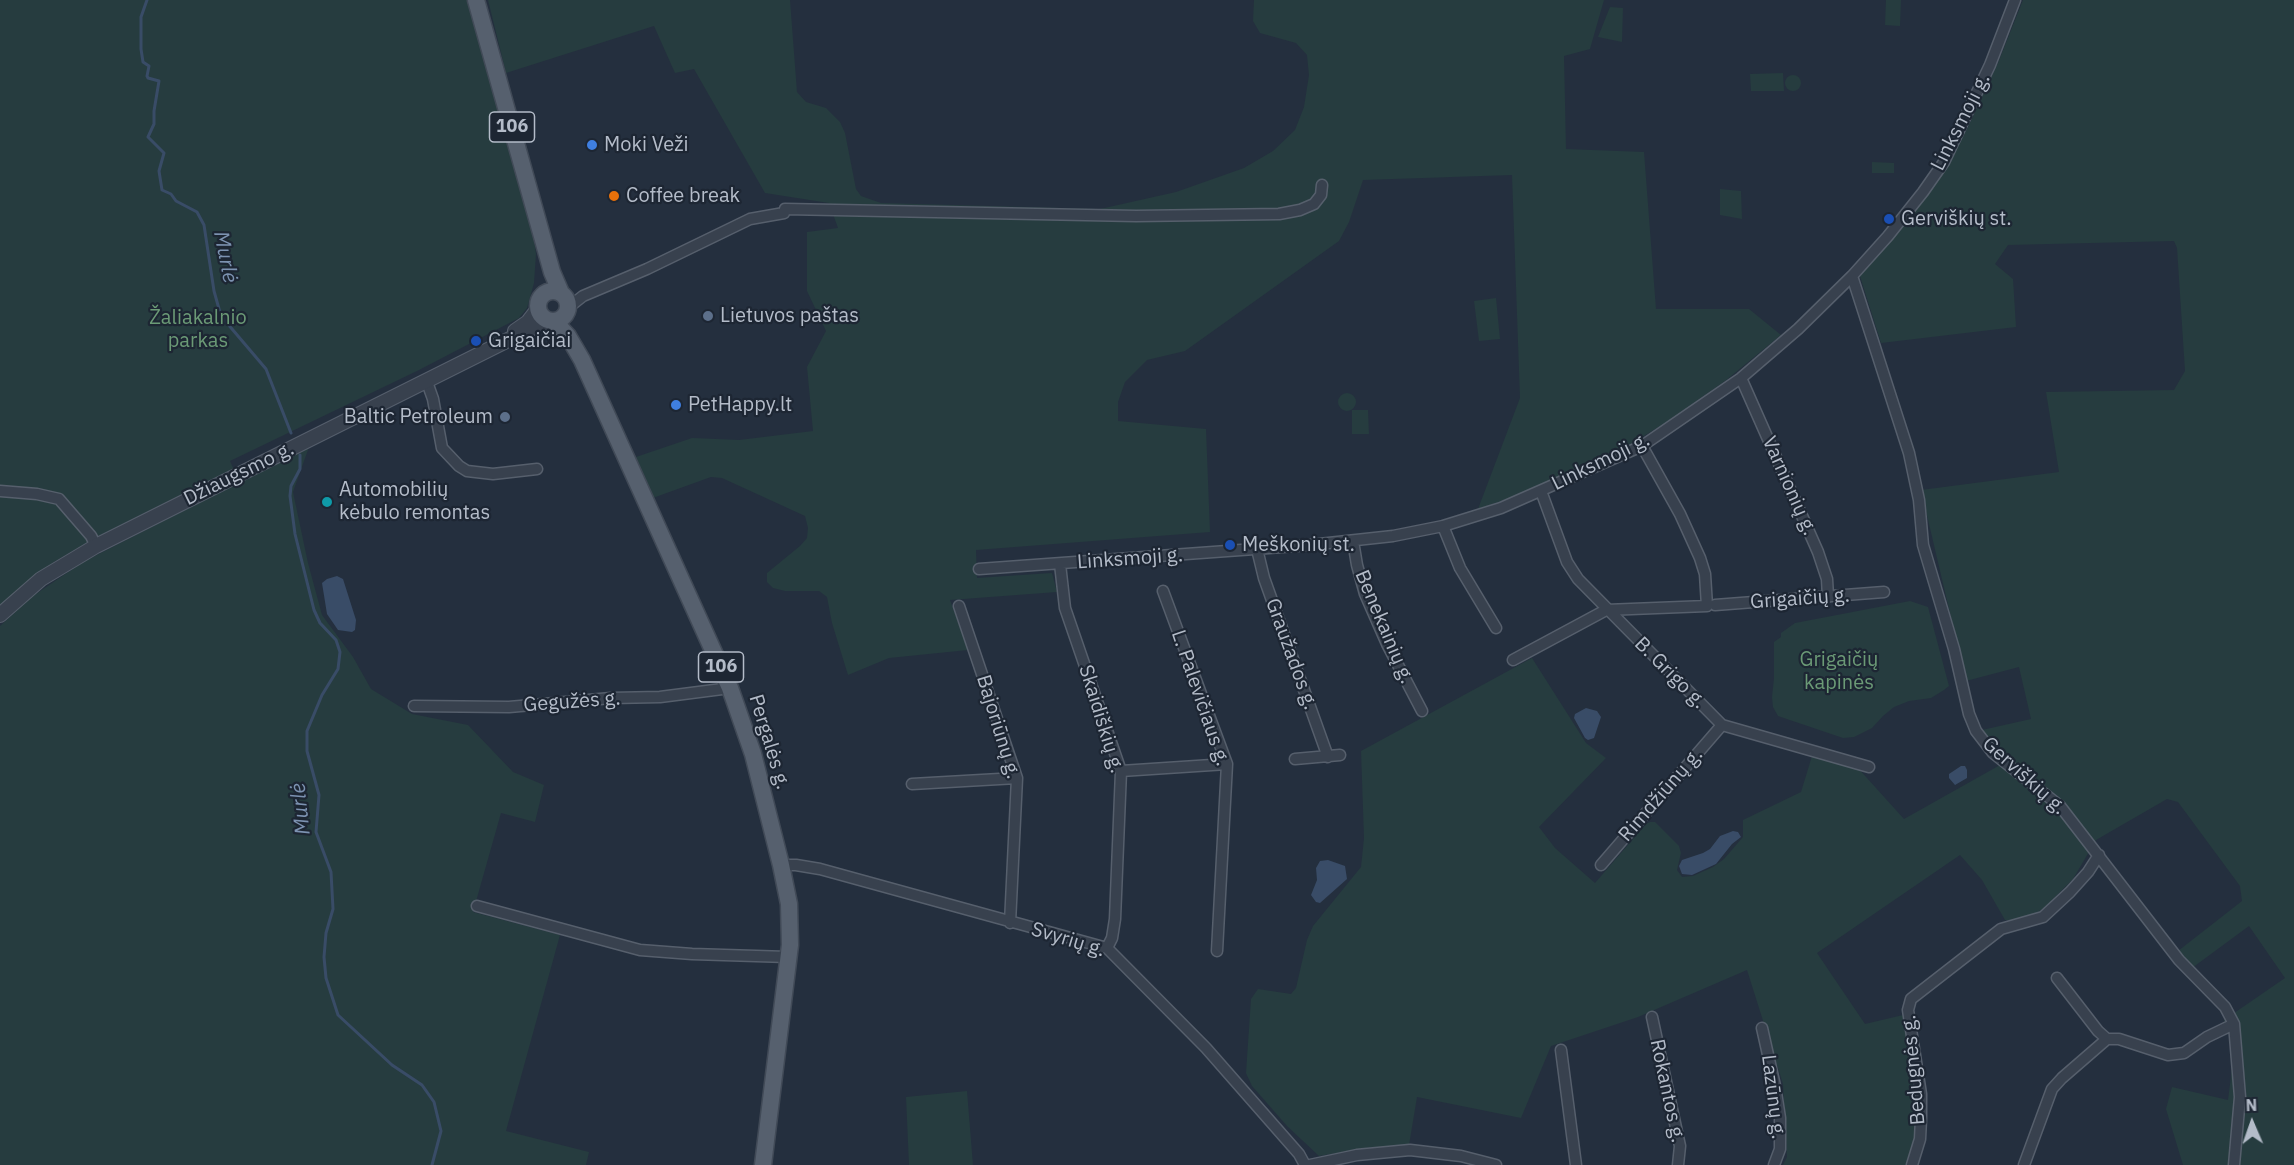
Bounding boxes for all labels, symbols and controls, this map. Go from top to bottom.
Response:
street label: Linksmoji g. [1926,69,1996,175]
road number: 106 [490,112,534,142]
place label: Moki Veži [604,133,688,157]
marker: Moki Veži [585,138,599,152]
place label: Coffee break [626,184,740,208]
marker: Coffee break [607,189,621,203]
place label: Gerviškių st. [1901,207,2012,231]
marker: Gerviškių st. [1882,212,1896,226]
water label: Murlė [208,229,242,285]
place label: Lietuvos paštas [720,304,859,328]
park label: Žaliakalnio parkas [149,306,247,353]
marker: Lietuvos paštas [701,309,715,323]
place label: Grigaičiai [488,329,571,353]
marker: Grigaičiai [469,334,483,348]
place label: PetHappy.lt [688,393,792,417]
marker: PetHappy.lt [669,398,683,412]
place label: Baltic Petroleum [344,405,493,429]
marker: Baltic Petroleum [498,410,512,424]
street label: Linksmoji g. [1548,428,1654,496]
street label: Varnionių g. [1757,433,1821,539]
street label: Džiaugsmo g. [180,437,298,511]
place label: Automobilių kėbulo remontas [339,478,490,525]
marker: Automobilių kėbulo remontas [320,495,334,509]
place label: Meškonių st. [1242,533,1355,557]
marker: Meškonių st. [1223,538,1237,552]
street label: Linksmoji g. [1076,543,1184,575]
street label: Benekainių g. [1349,567,1419,687]
street label: Grigaičių g. [1749,584,1851,614]
street label: Graužados g. [1260,595,1322,713]
street label: L. Palevičiaus g. [1166,627,1234,769]
street label: B. Grigo g. [1629,632,1711,714]
park label: Grigaičių kapinės [1800,648,1878,695]
road number: 106 [698,652,744,682]
street label: Skaidiškių g. [1073,662,1129,776]
street label: Bajoriūnų g. [971,672,1025,782]
street label: Gegužės g. [523,687,621,717]
street label: Pergalės g. [743,692,795,792]
street label: Gerviškių g. [1977,732,2071,820]
street label: Rimdžiūnų g. [1614,743,1708,847]
water label: Murlė [286,782,316,836]
street label: Svyrių g. [1028,917,1108,963]
street label: Bedugnės g. [1897,1014,1931,1126]
street label: Rokantos g. [1644,1037,1690,1145]
street label: Lazūnų g. [1756,1053,1790,1141]
north arrow [2222,1093,2282,1153]
text: N [2245,1095,2258,1115]

